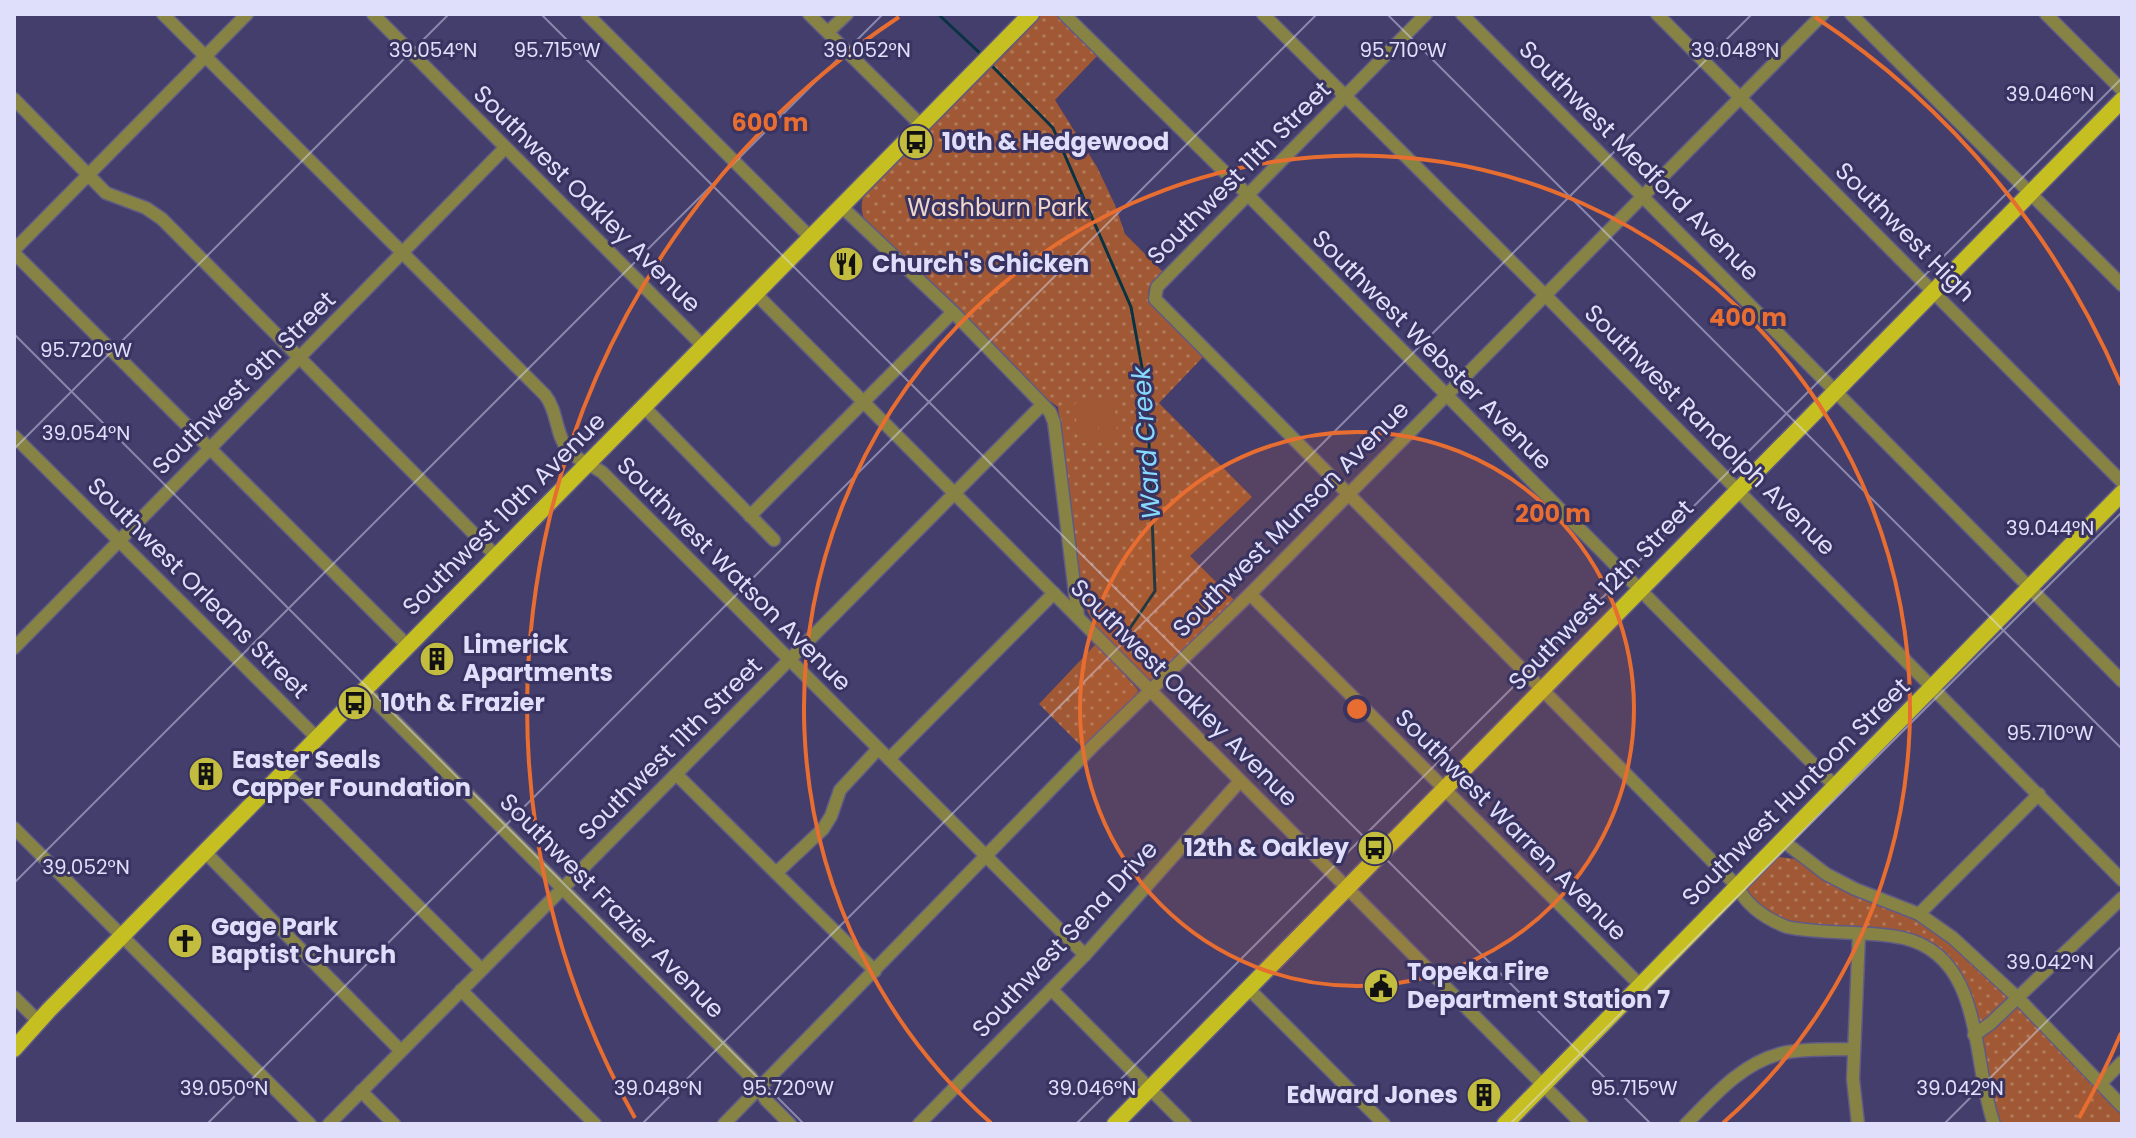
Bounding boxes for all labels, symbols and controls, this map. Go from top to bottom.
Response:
street label: Southwest Medford Avenue [1512,33,1767,288]
text: 39.054°N [389,36,477,64]
text: 95.715°W [514,36,601,64]
text: 39.052°N [823,36,911,64]
text: 95.710°W [1360,36,1447,64]
text: 39.048°N [1691,36,1779,64]
street label: Southwest 11th Street [1140,74,1338,272]
street label: Southwest Oakley Avenue [466,78,708,320]
text: 39.046°N [2006,80,2094,108]
text: 600 m [731,106,809,139]
bus stop icon: 10th & Hedgewood [897,123,935,161]
place label: 10th & Hedgewood [942,125,1169,158]
street label: Southwest High [1828,154,1983,309]
park label: Washburn Park [907,191,1089,224]
street label: Southwest Webster Avenue [1305,222,1560,477]
restaurant icon: Church's Chicken [827,245,865,283]
place label: Church's Chicken [872,247,1089,280]
street label: Southwest 9th Street [145,284,343,482]
street label: Southwest Randolph Avenue [1577,297,1843,563]
text: 400 m [1709,301,1787,334]
text: 95.720°W [40,336,133,364]
water label: Ward Creek [1123,364,1169,521]
street label: Southwest Munson Avenue [1165,393,1416,644]
street label: Southwest 10th Avenue [395,405,612,622]
text: 39.054°N [42,419,130,447]
street label: Southwest Watson Avenue [610,449,859,698]
street label: Southwest Orleans Street [80,470,316,706]
street label: Southwest 12th Street [1501,492,1701,697]
text: 200 m [1515,497,1591,530]
text: 39.044°N [2006,514,2094,542]
street label: Southwest Oakley Avenue [1063,572,1305,814]
place label: Limerick Apartments [463,628,613,689]
building icon: Limerick Apartments [418,640,456,678]
street label: Southwest 11th Street [571,650,769,848]
street label: Southwest Huntoon Street [1674,670,1917,913]
bus stop icon: 10th & Frazier [336,684,374,722]
place label: 10th & Frazier [381,686,545,719]
centre of rings [1343,695,1371,723]
street label: Southwest Warren Avenue [1388,701,1635,948]
text: 95.710°W [2007,719,2094,747]
place label: Easter Seals Capper Foundation [232,743,471,804]
building icon: Easter Seals Capper Foundation [187,755,225,793]
street label: Southwest Frazier Avenue [493,786,732,1025]
bus stop icon: 12th & Oakley [1356,829,1394,867]
place label: 12th & Oakley [1184,831,1350,864]
street label: Southwest Sena Drive [964,833,1165,1044]
text: 39.052°N [42,853,130,881]
place label: Gage Park Baptist Church [211,910,396,971]
church icon: Gage Park Baptist Church [166,922,204,960]
text: 39.042°N [2006,948,2094,976]
place label: Topeka Fire Department Station 7 [1407,955,1670,1016]
public building icon: Topeka Fire Department Station 7 [1362,967,1400,1005]
text: 39.050°N [180,1074,268,1102]
text: 39.048°N [614,1074,702,1102]
text: 95.720°W [742,1074,835,1102]
text: 39.046°N [1048,1074,1136,1102]
text: 95.715°W [1591,1074,1678,1102]
text: 39.042°N [1916,1074,2004,1102]
building icon: Edward Jones [1465,1076,1503,1114]
place label: Edward Jones [1286,1078,1458,1111]

